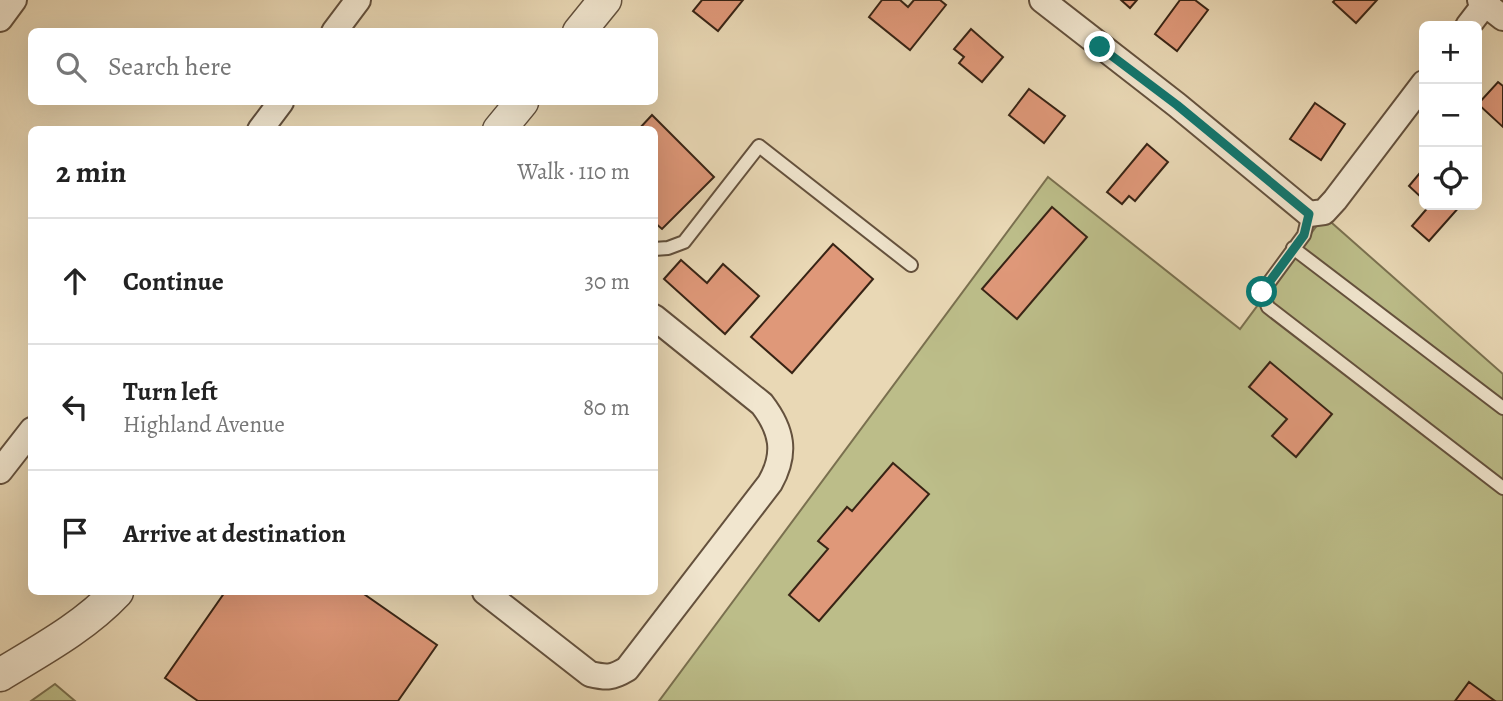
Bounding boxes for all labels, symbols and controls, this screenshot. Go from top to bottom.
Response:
map controls [1419,21,1482,210]
button: + [1419,21,1482,84]
search box [28,28,658,105]
route end [1084,31,1115,62]
icon: search [52,48,90,86]
text: Search here [108,49,232,84]
button: − [1419,84,1482,147]
button: locate [1419,147,1482,210]
text: 2 min [56,152,126,192]
text: Walk · 110 m [517,156,630,187]
icon: ahead [56,262,94,300]
text: Continue [123,264,224,299]
text: 30 m [584,266,630,297]
route start [1246,276,1277,307]
text: Turn left [123,374,218,409]
icon: left [56,388,94,426]
text: 80 m [583,392,630,423]
text: Highland Avenue [123,409,285,440]
icon: arrive [56,514,94,552]
text: Arrive at destination [123,516,346,551]

